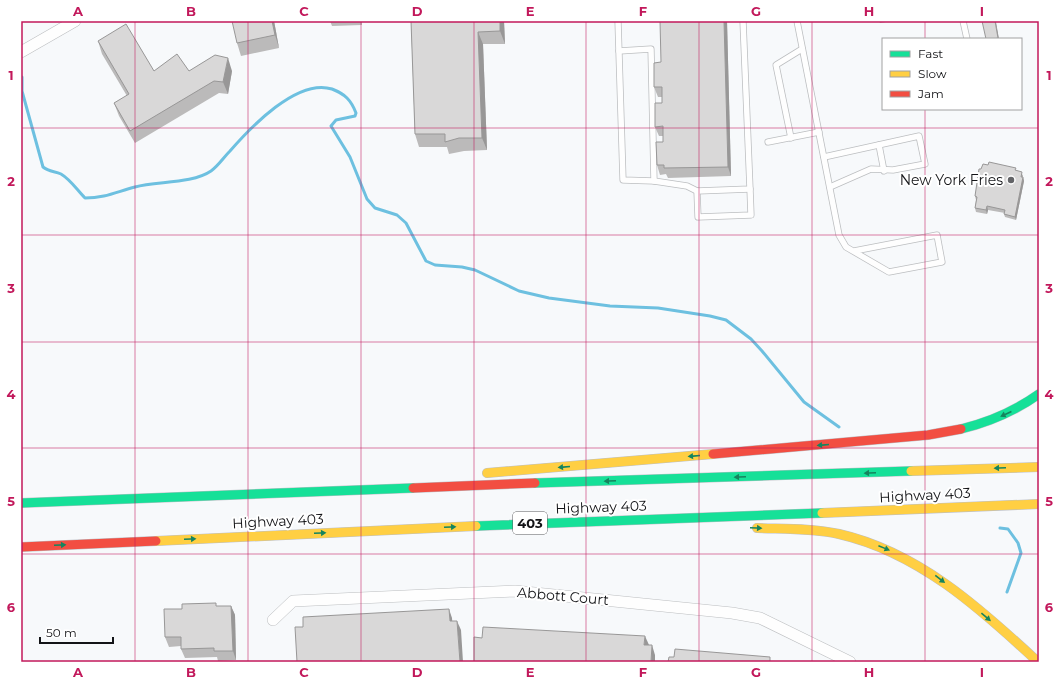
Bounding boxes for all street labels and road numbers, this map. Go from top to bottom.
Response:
street label: Highway 403 [879,484,971,506]
street label: Highway 403 [555,496,647,518]
street label: Highway 403 [232,510,324,532]
road number: 403 [513,512,547,534]
street label: Abbott Court [516,583,610,609]

